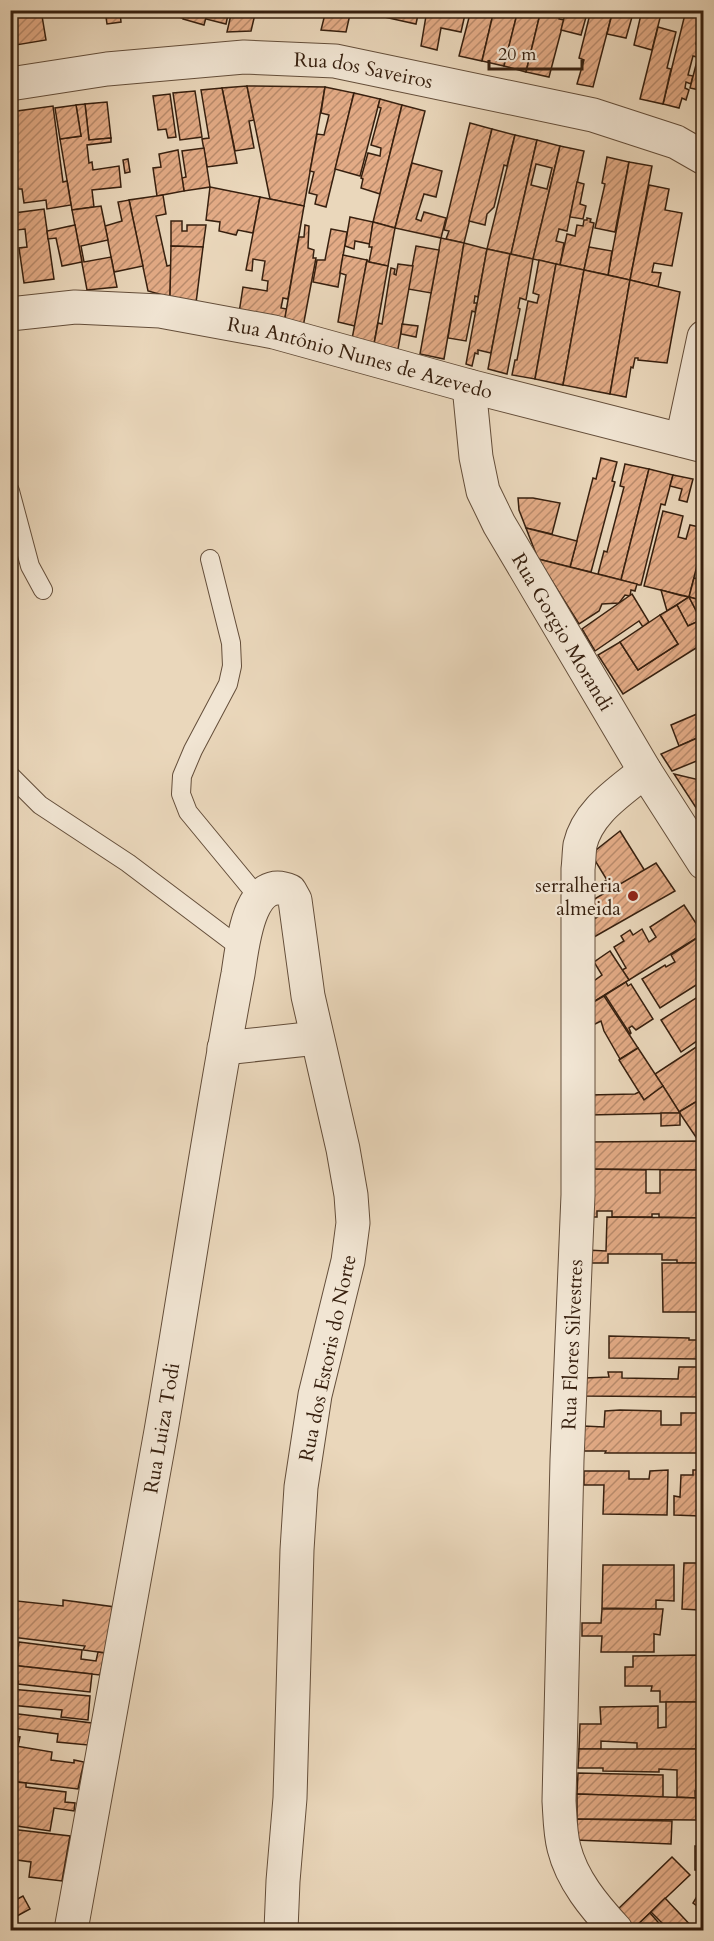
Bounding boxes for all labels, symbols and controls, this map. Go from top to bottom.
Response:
scale bar [489,33,582,71]
text: 20 m [498,42,537,67]
street label: Rua dos Saveiros [293,46,435,95]
street label: Rua Antônio Nunes de Azevedo [225,311,496,406]
street label: Rua Gorgio Morandi [505,548,620,716]
place label: serralheria almeida [535,872,621,922]
marker: serralheria almeida [626,889,640,903]
street label: Rua dos Estoris do Norte [292,1252,363,1464]
street label: Rua Flores Silvestres [555,1259,589,1431]
street label: Rua Luiza Todi [137,1360,186,1496]

